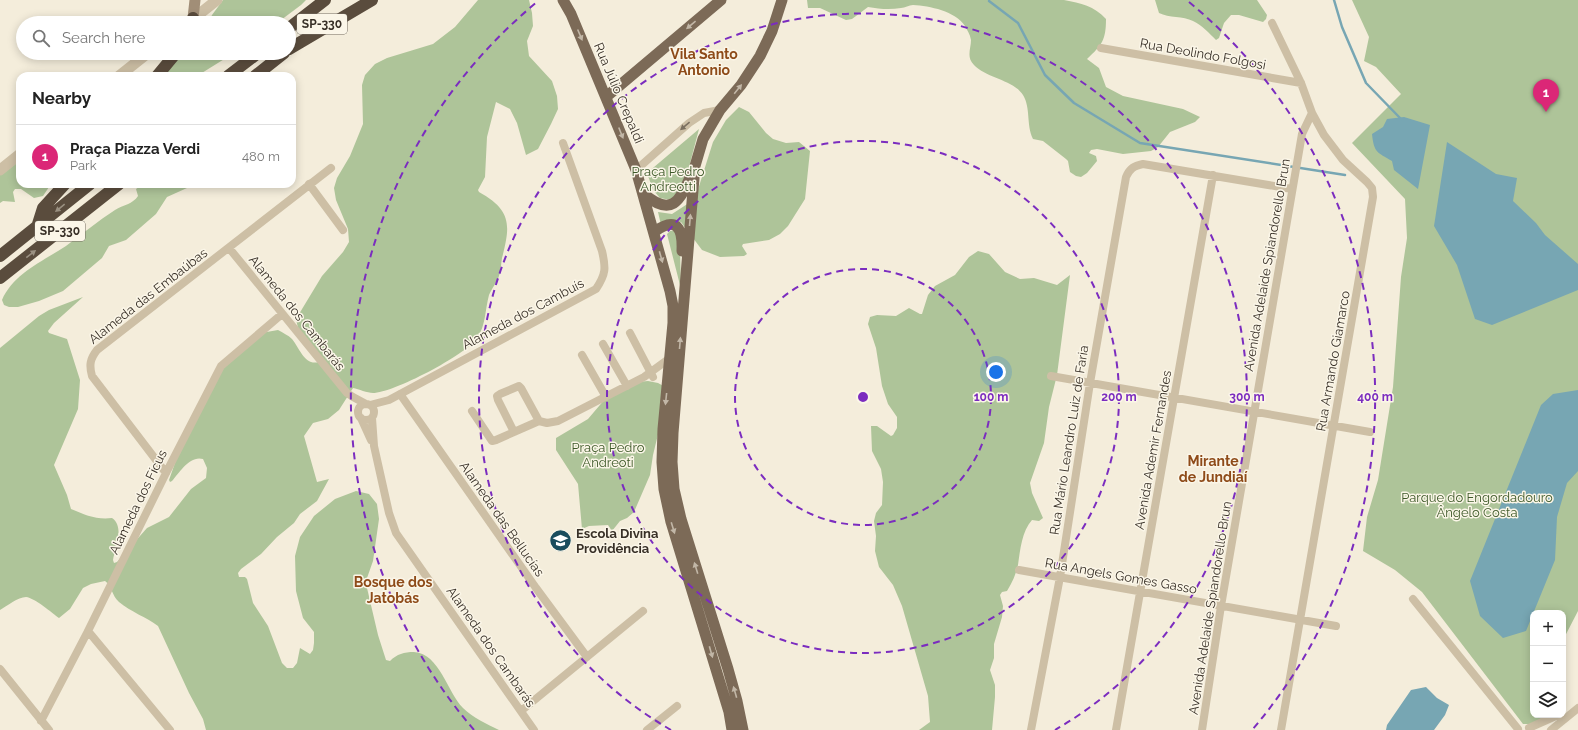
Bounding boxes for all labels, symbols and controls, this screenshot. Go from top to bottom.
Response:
road number: SP-330 [297,14,347,34]
search box [16,16,296,60]
one-way arrow [686,21,696,30]
icon: search [30,27,52,49]
text: Search here [62,29,145,47]
one-way arrow [577,30,583,42]
street label: Rua Deolindo Folgosi [1139,36,1267,72]
street label: Rua Júlio Crepaldi [591,40,647,146]
district label: Vila Santo Antonio [670,46,738,78]
pin: 1 [1533,79,1559,112]
one-way arrow [733,83,742,94]
text: Nearby [32,88,91,108]
one-way arrow [680,122,691,131]
one-way arrow [618,128,624,139]
text: Praça Piazza Verdi [70,140,200,158]
text: 1 [42,149,48,164]
text: 480 m [242,149,280,164]
street label: Avenida Adelaide Spiandorello Brun [1241,157,1293,373]
text: Park [70,158,97,173]
park label: Praça Pedro Andreotti [631,164,705,194]
one-way arrow [54,204,65,213]
one-way arrow [687,214,694,226]
road number: SP-330 [35,221,85,241]
street label: Alameda das Embaúbas [86,245,210,347]
one-way arrow [25,250,36,258]
one-way arrow [658,251,664,263]
street label: Alameda dos Cambarás [246,252,348,374]
street label: Alameda dos Cambuís [460,276,586,352]
street label: Rua Armando Giamarco [1313,289,1353,433]
one-way arrow [677,337,683,349]
street label: Rua Mário Leandro Luiz de Faria [1047,344,1091,536]
your location [986,362,1006,382]
street label: Avenida Ademir Fernandes [1132,369,1174,531]
centre of rings [856,390,870,404]
text: 100 m [974,390,1008,404]
text: 200 m [1101,390,1137,404]
text: 300 m [1229,390,1265,404]
text: 400 m [1357,390,1393,404]
one-way arrow [663,393,669,405]
park label: Praça Pedro Andreoti [571,440,645,470]
street label: Alameda dos Fícus [106,447,170,557]
district label: Mirante de Jundiaí [1179,453,1248,485]
street label: Alameda das Bellucías [457,459,547,579]
park label: Parque do Engordadouro Ângelo Costa [1401,490,1553,520]
street label: Avenida Adelaide Spiandorello Brun [1186,500,1234,716]
one-way arrow [670,522,676,534]
place label: Escola Divina Providência [576,526,659,556]
school or university icon: Escola Divina Providência [548,527,574,553]
street label: Rua Angels Gomes Gasso [1044,555,1198,597]
one-way arrow [693,562,699,574]
district label: Bosque dos Jatobás [354,574,432,606]
street label: Alameda dos Cambarás [444,584,538,710]
map controls [1530,610,1566,718]
button: + [1530,610,1566,646]
one-way arrow [708,646,714,658]
button: − [1530,646,1566,682]
button: layers [1530,682,1566,718]
one-way arrow [732,686,738,698]

